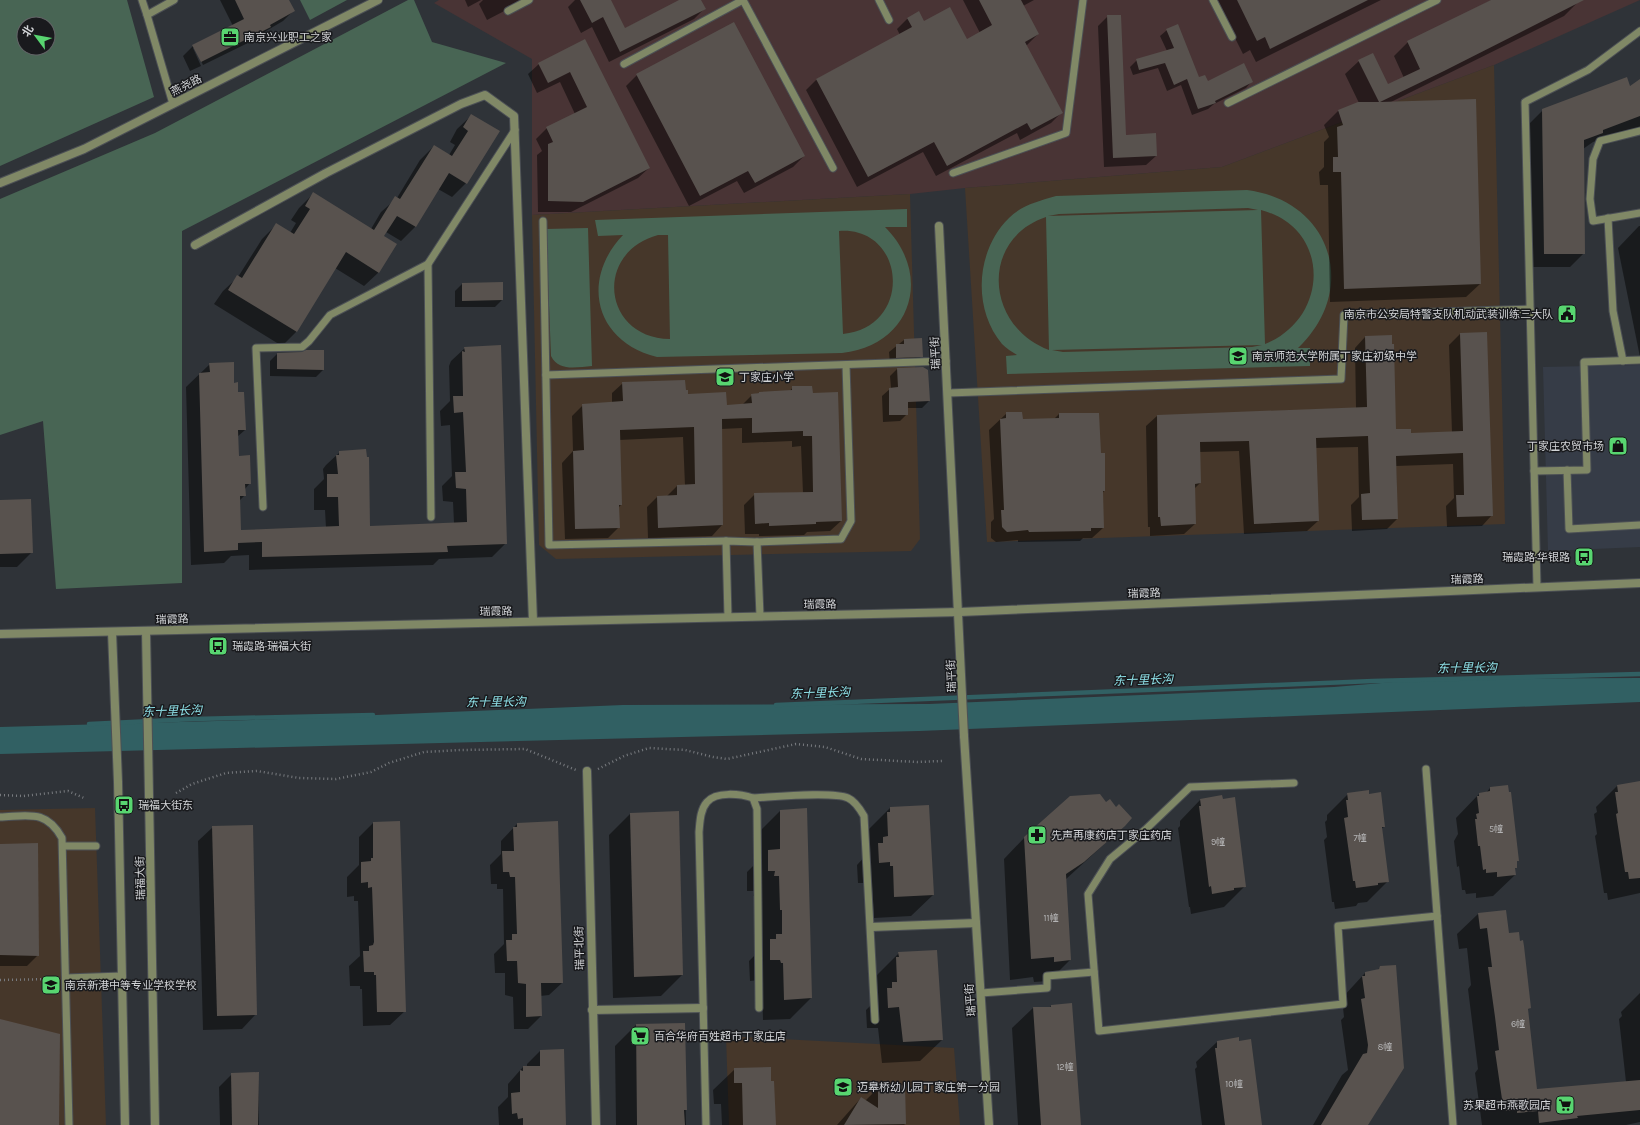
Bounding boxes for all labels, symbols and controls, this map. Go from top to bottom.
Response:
north arrow [16,16,56,56]
text: 北 [20,23,36,39]
office icon: 南京兴业职工之家 [219,26,241,48]
place label: 南京兴业职工之家 [244,31,332,44]
street label: 燕尧路 [169,72,204,99]
public building icon: 南京市公安局特警支队机动武装训练三大队 [1556,303,1578,325]
place label: 南京市公安局特警支队机动武装训练三大队 [1344,308,1553,321]
street label: 瑞平街 [928,336,943,370]
school or university icon: 南京师范大学附属丁家庄初级中学 [1227,345,1249,367]
place label: 南京师范大学附属丁家庄初级中学 [1252,350,1417,363]
school or university icon: 丁家庄小学 [714,366,736,388]
place label: 丁家庄小学 [739,371,794,384]
shop icon: 丁家庄农贸市场 [1607,435,1629,457]
place label: 丁家庄农贸市场 [1527,440,1604,453]
bus stop icon: 瑞霞路·华银路 [1573,546,1595,568]
place label: 瑞霞路·华银路 [1502,551,1570,564]
street label: 瑞霞路 [1450,572,1484,587]
street label: 瑞霞路 [1127,586,1161,601]
street label: 瑞霞路 [803,598,837,611]
street label: 瑞霞路 [479,605,513,618]
street label: 瑞霞路 [155,612,189,627]
bus stop icon: 瑞霞路·瑞福大街 [207,635,229,657]
place label: 瑞霞路·瑞福大街 [232,640,311,653]
street label: 瑞平街 [944,659,959,693]
water label: 东十里长沟 [1437,660,1499,676]
water label: 东十里长沟 [1113,672,1175,688]
water label: 东十里长沟 [790,685,852,701]
water label: 东十里长沟 [466,694,528,710]
water label: 东十里长沟 [142,703,204,719]
bus stop icon: 瑞福大街东 [113,794,135,816]
place label: 瑞福大街东 [138,799,193,812]
house number: 5幢 [1489,823,1503,834]
pharmacy icon: 先声再康药店丁家庄药店 [1026,824,1048,846]
place label: 先声再康药店丁家庄药店 [1051,829,1172,842]
house number: 7幢 [1353,832,1367,843]
house number: 9幢 [1211,836,1225,847]
street label: 瑞福大街 [134,856,147,900]
house number: 11幢 [1044,912,1058,923]
street label: 瑞平北街 [573,926,586,970]
school or university icon: 南京新港中等专业学校学校 [40,974,62,996]
place label: 南京新港中等专业学校学校 [65,979,197,992]
street label: 瑞平街 [963,983,978,1017]
house number: 6幢 [1511,1018,1525,1029]
supermarket icon: 百合华府百姓超市丁家庄店 [629,1025,651,1047]
place label: 百合华府百姓超市丁家庄店 [654,1030,786,1043]
house number: 8幢 [1378,1041,1392,1052]
house number: 12幢 [1056,1061,1074,1072]
school or university icon: 迈皋桥幼儿园丁家庄第一分园 [832,1076,854,1098]
house number: 10幢 [1225,1078,1243,1089]
place label: 迈皋桥幼儿园丁家庄第一分园 [857,1081,1000,1094]
supermarket icon: 苏果超市燕歌园店 [1554,1094,1576,1116]
place label: 苏果超市燕歌园店 [1463,1099,1551,1112]

